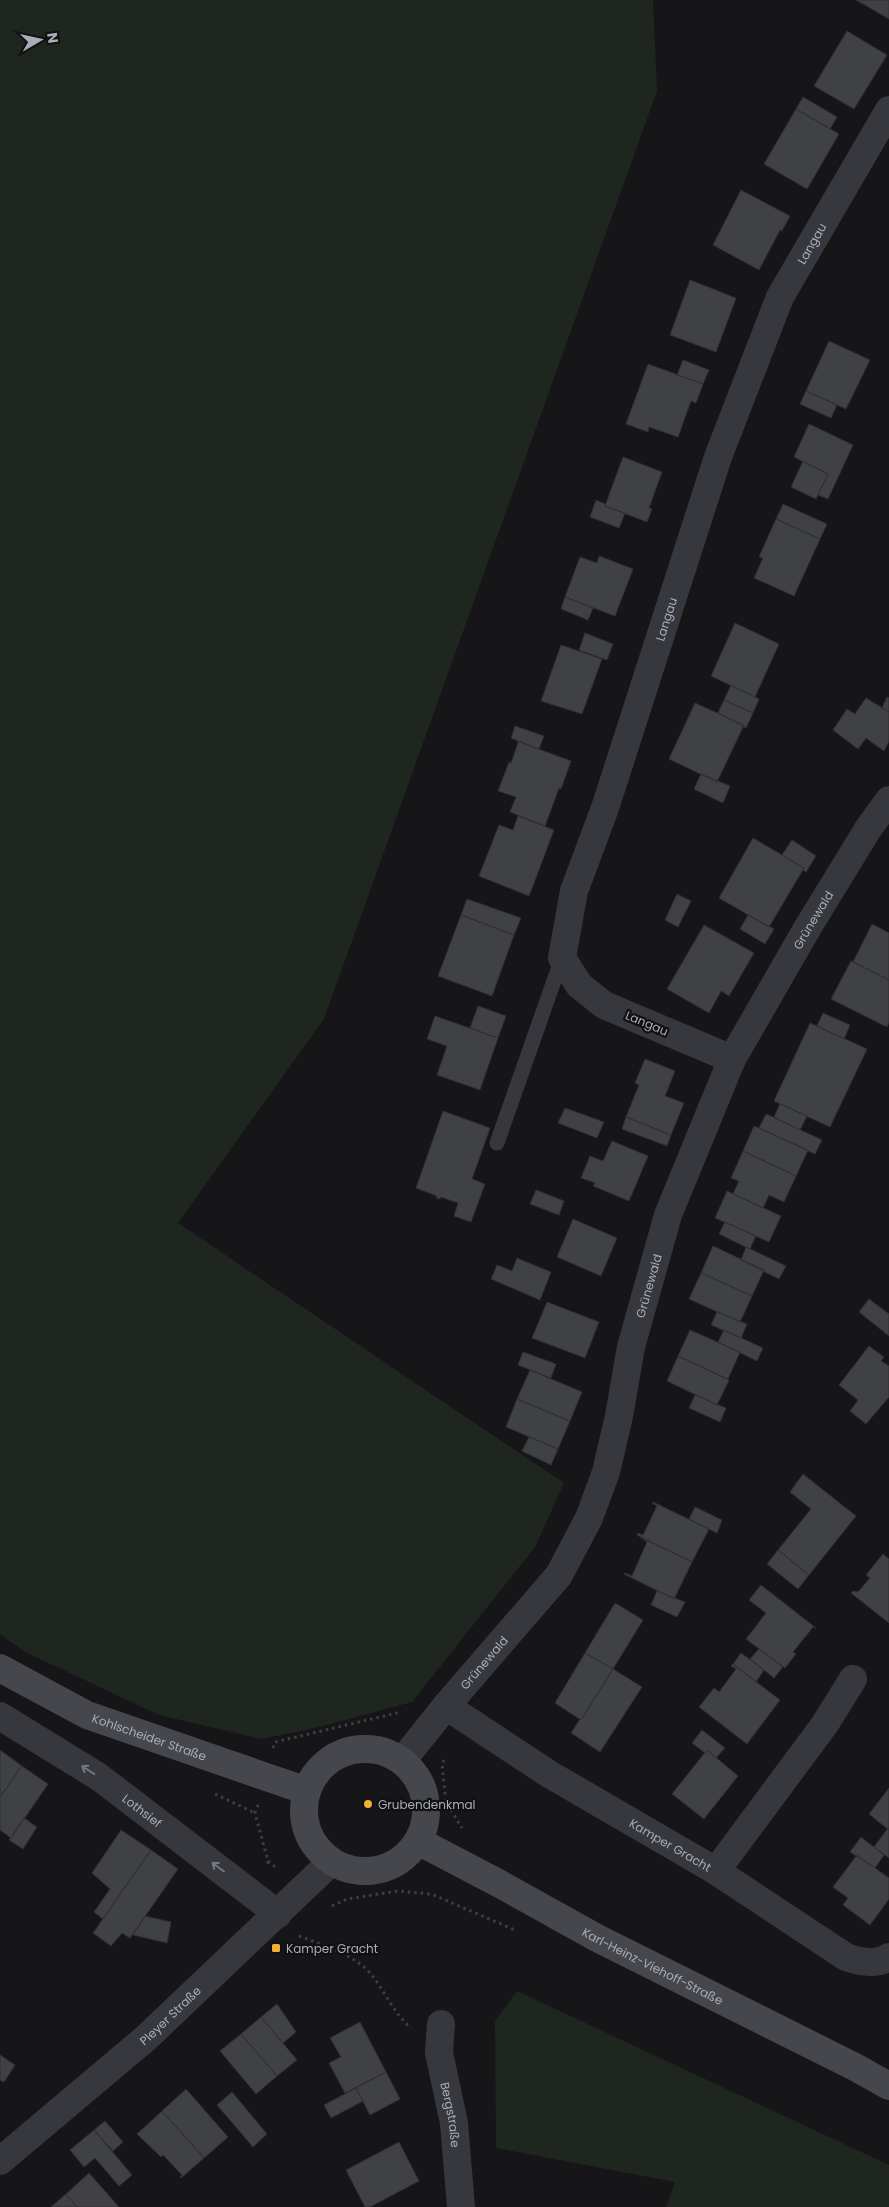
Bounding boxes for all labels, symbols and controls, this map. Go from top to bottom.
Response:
north arrow [15,15,65,65]
text: N [42,31,64,45]
street label: Langau [793,220,830,267]
street label: Langau [651,595,681,643]
street label: Grünewald [789,887,837,952]
street label: Langau [623,1006,671,1040]
street label: Grünewald [631,1252,665,1320]
street label: Grünewald [456,1632,511,1693]
street label: Kohlscheider Straße [90,1709,209,1764]
one-way arrow [81,1765,95,1775]
street label: Lothsief [119,1790,166,1831]
place label: Grubendenkmal [378,1796,476,1813]
marker: Grubendenkmal [362,1798,374,1810]
street label: Kamper Gracht [626,1814,715,1875]
one-way arrow [212,1862,225,1873]
street label: Karl-Heinz-Viehoff-Straße [579,1923,726,2008]
place label: Kamper Gracht [286,1940,378,1957]
marker: Kamper Gracht [270,1942,282,1954]
street label: Pleyer Straße [136,1982,204,2049]
street label: Bergstraße [437,2080,465,2148]

